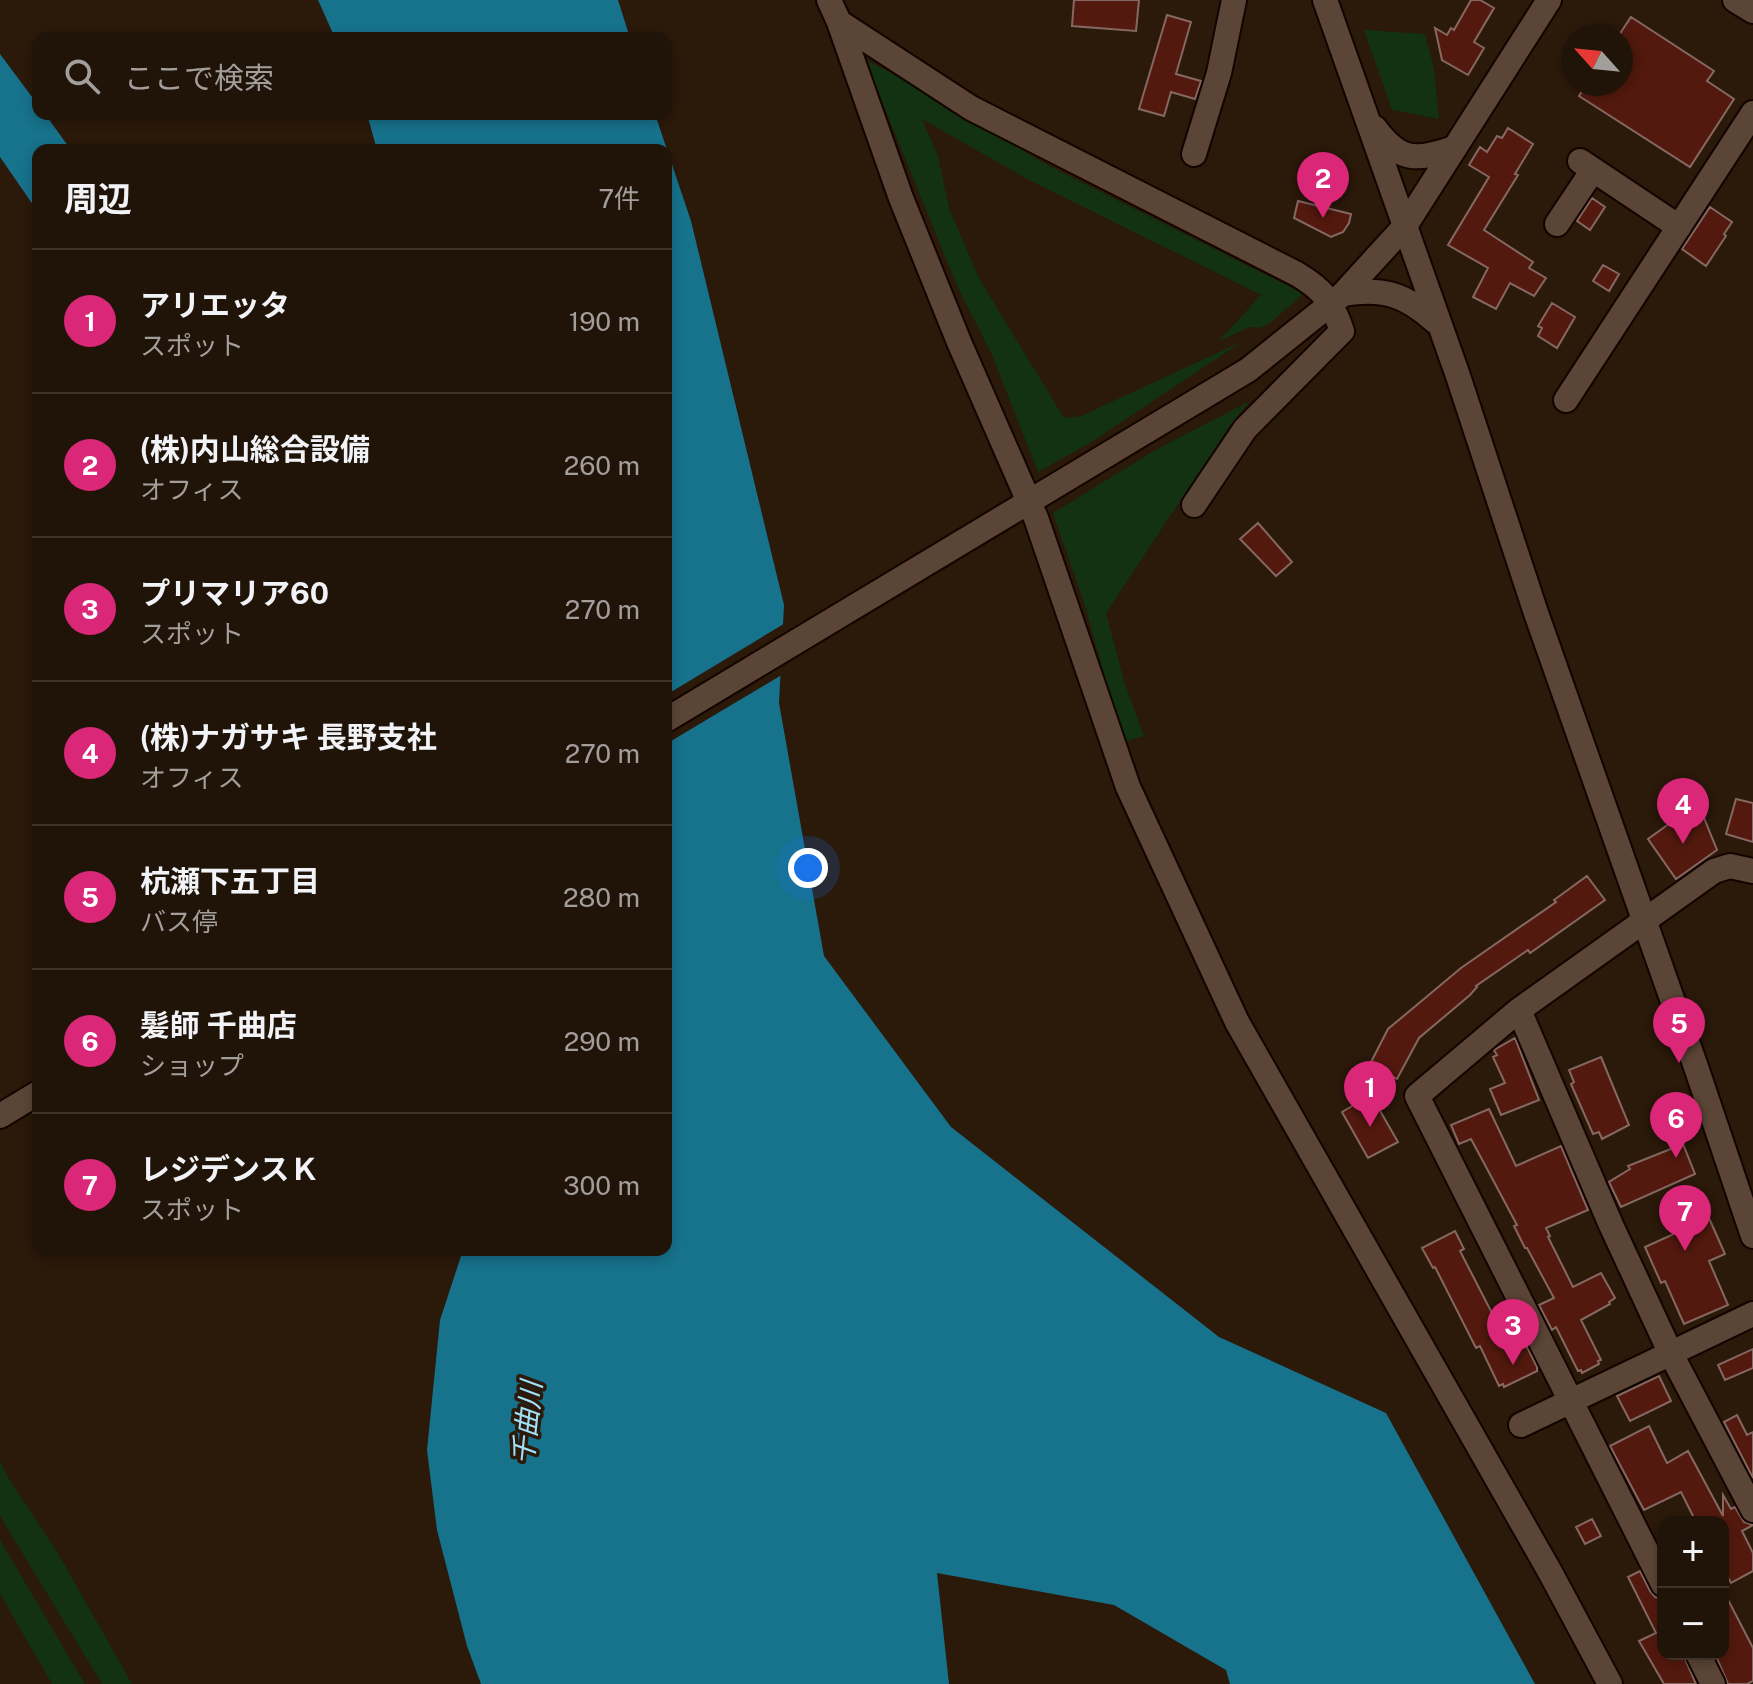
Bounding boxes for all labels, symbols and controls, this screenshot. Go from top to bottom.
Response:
north arrow [1561,24,1633,96]
search box [32,32,672,120]
icon: search [60,54,104,98]
text: ここで検索 [124,60,274,96]
pin: 2 [1297,152,1349,218]
text: 周辺 [64,179,132,219]
text: 7件 [598,183,640,214]
text: アリエッタ [140,287,290,323]
text: 1 [84,306,96,337]
text: 190 m [569,306,640,337]
text: スポット [140,330,244,361]
text: (株)内山総合設備 [140,431,370,467]
text: 2 [82,450,98,481]
text: 260 m [564,450,640,481]
text: オフィス [140,474,243,505]
text: プリマリア60 [140,575,329,611]
text: 3 [81,594,99,625]
text: 270 m [565,594,640,625]
text: スポット [140,618,244,649]
text: (株)ナガサキ 長野支社 [140,719,437,755]
text: 4 [81,738,99,769]
text: 270 m [565,738,640,769]
text: オフィス [140,762,243,793]
pin: 4 [1657,778,1709,844]
your location [788,848,828,888]
text: 杭瀬下五丁目 [140,863,320,899]
text: 5 [81,882,99,913]
text: 280 m [563,882,640,913]
text: バス停 [140,906,218,937]
pin: 5 [1653,997,1705,1063]
text: 髪師 千曲店 [140,1007,297,1043]
text: 6 [81,1026,99,1057]
text: 290 m [564,1026,640,1057]
text: ショップ [140,1050,244,1081]
pin: 1 [1344,1061,1396,1127]
pin: 6 [1650,1092,1702,1158]
text: レジデンスＫ [140,1151,319,1187]
text: 7 [82,1170,98,1201]
text: 300 m [563,1170,640,1201]
pin: 7 [1659,1185,1711,1251]
text: スポット [140,1194,244,1225]
pin: 3 [1487,1299,1539,1365]
water label: 千曲川 [506,1376,548,1466]
map controls [1657,1516,1729,1660]
button: + [1657,1516,1729,1588]
button: − [1657,1588,1729,1660]

